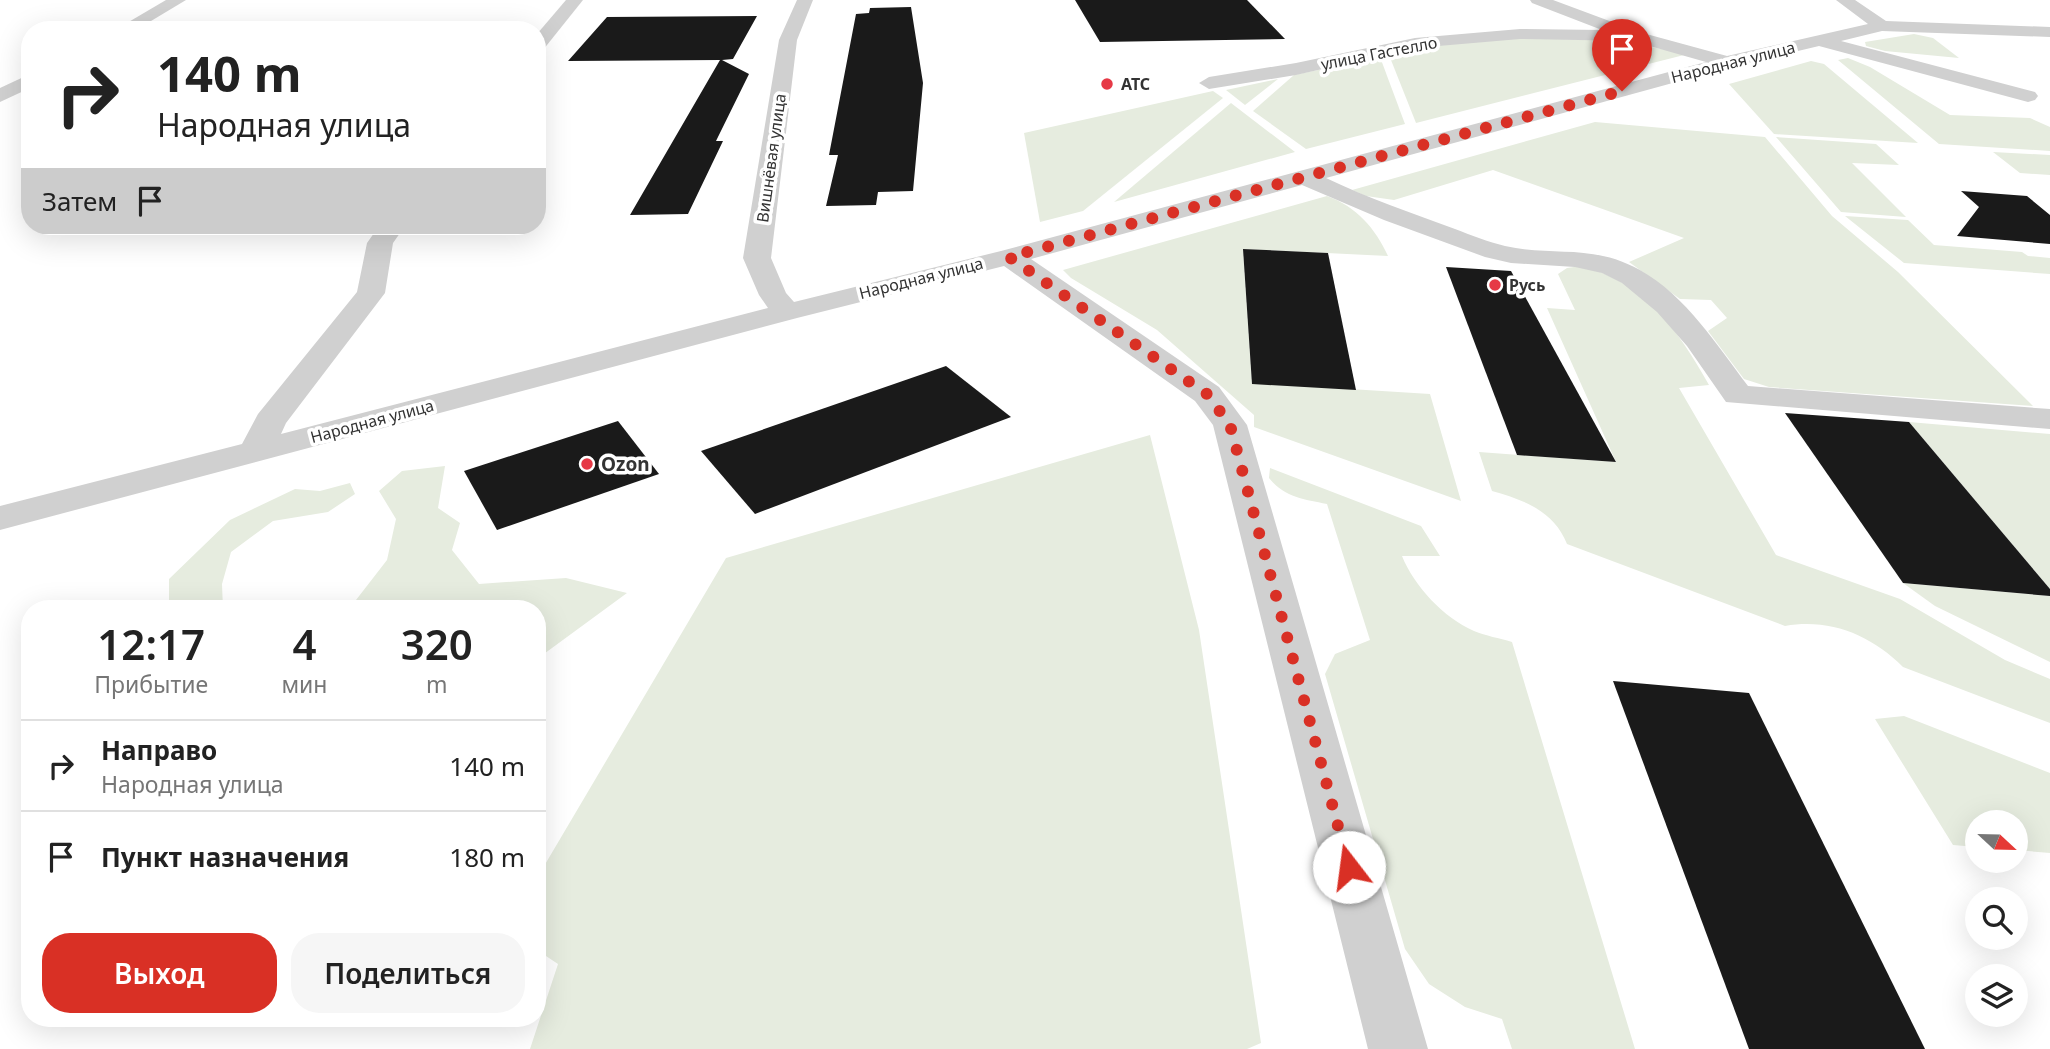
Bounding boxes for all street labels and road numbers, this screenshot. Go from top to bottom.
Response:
street label: улица Гастелло [1319,31,1439,75]
street label: Народная улица [1669,36,1797,88]
street label: Вишнёвая улица [751,92,791,224]
street label: Народная улица [857,252,985,304]
street label: Народная улица [308,394,436,448]

